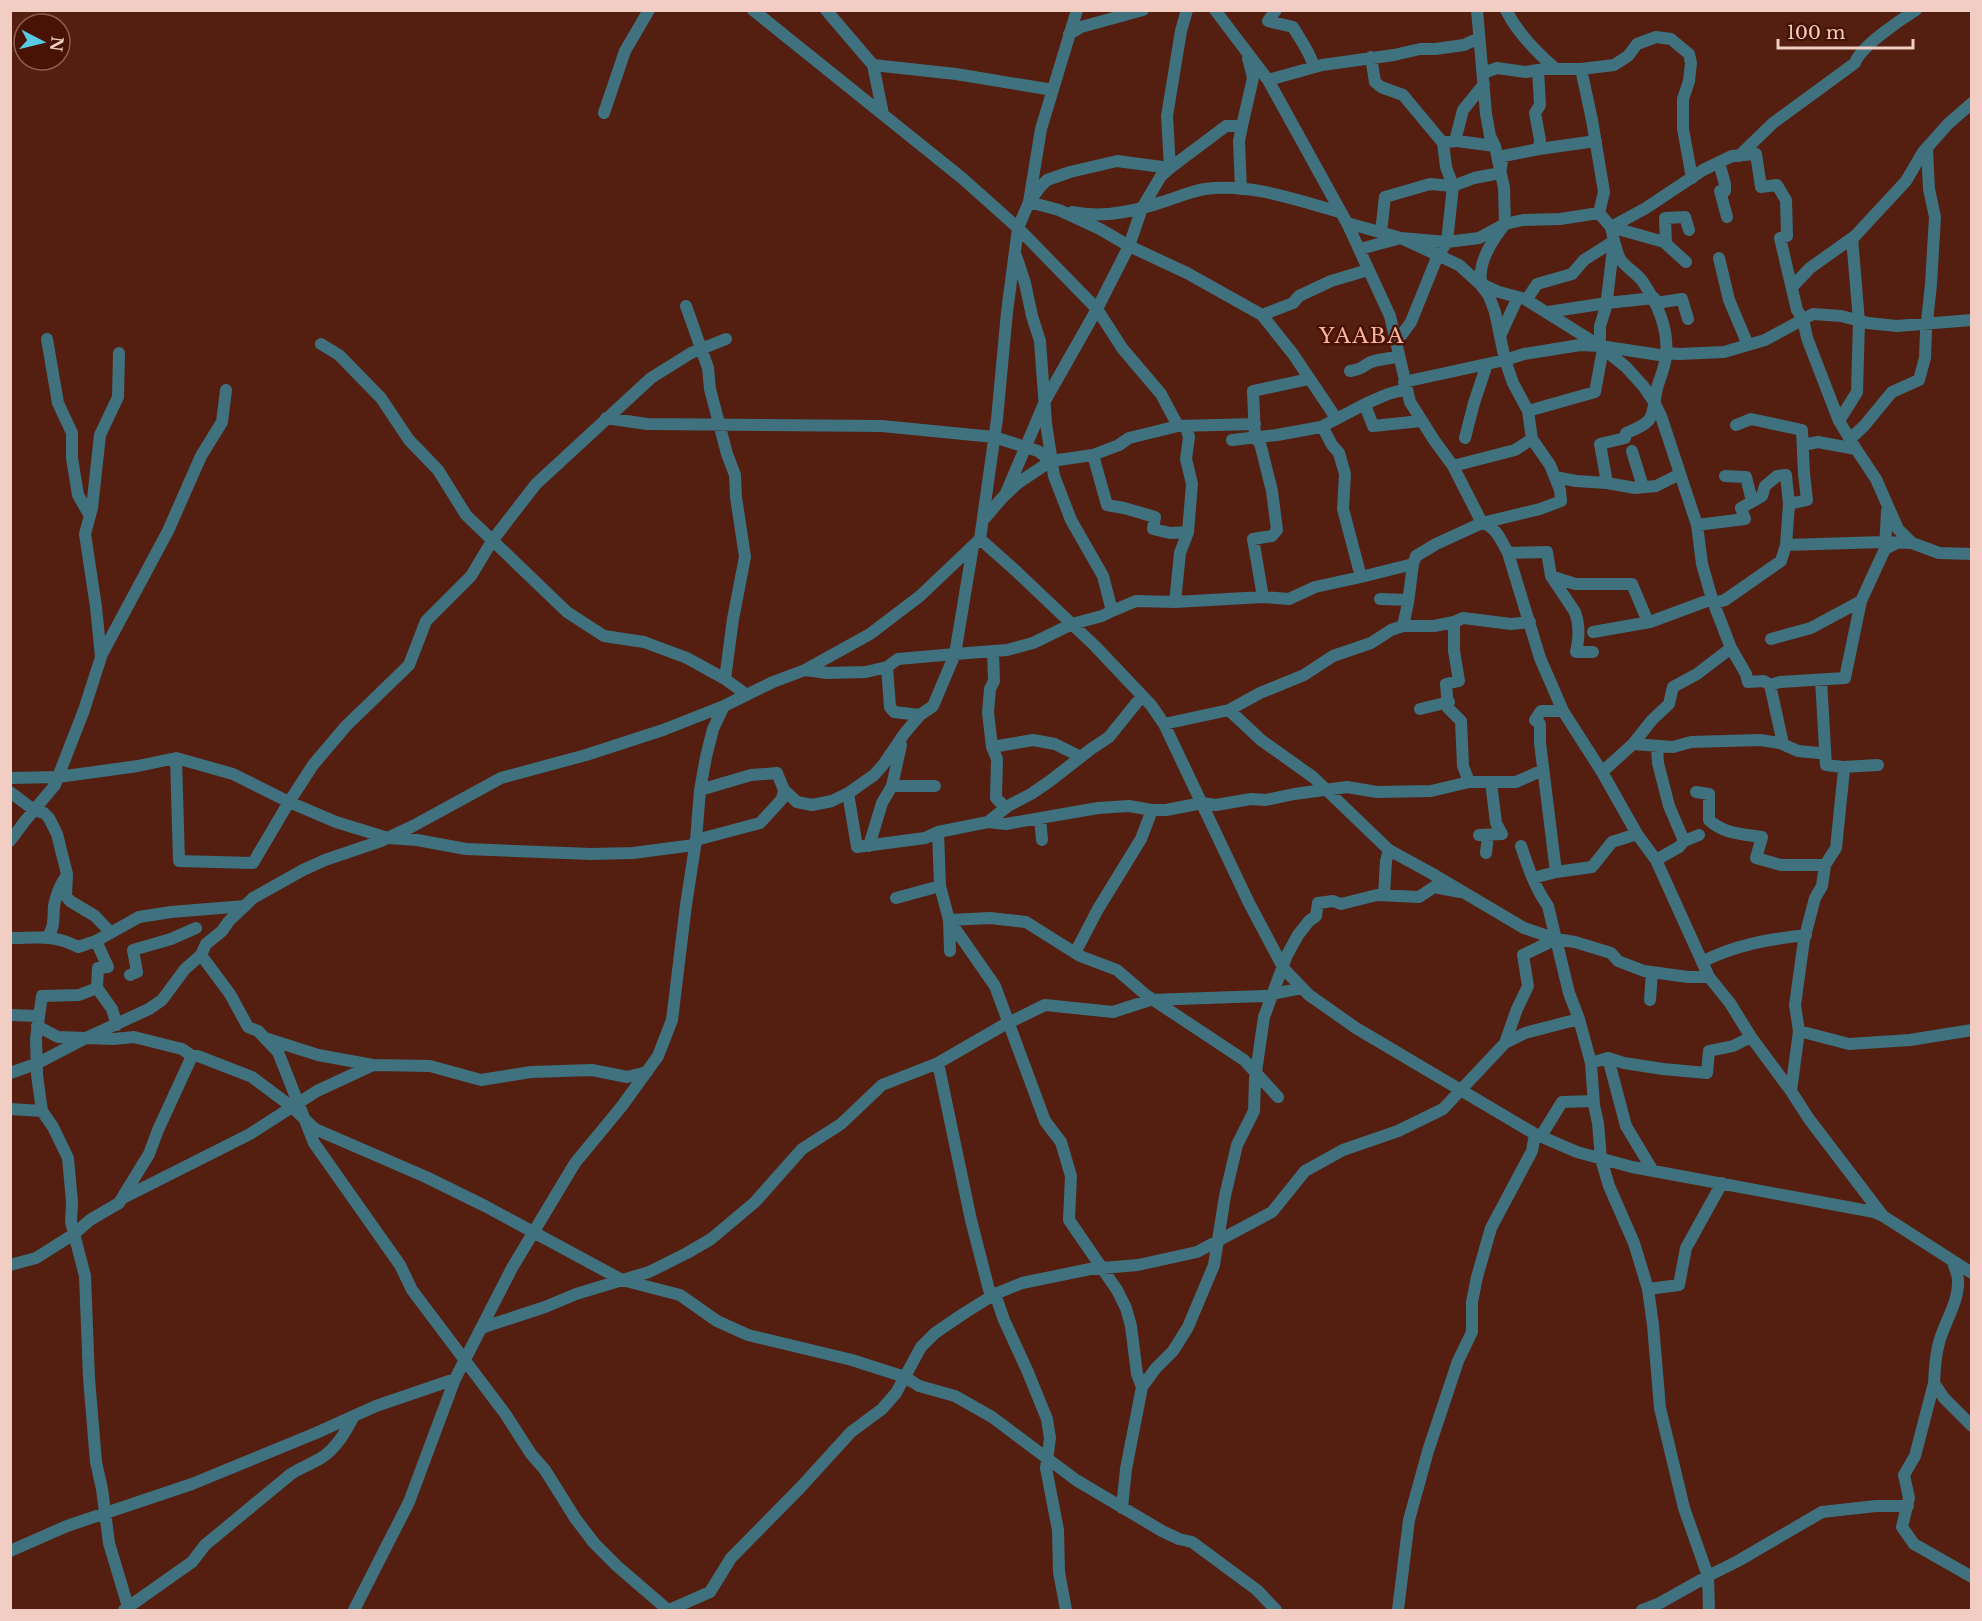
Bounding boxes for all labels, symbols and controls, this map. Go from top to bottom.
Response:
north arrow [12,12,72,72]
scale bar [1778,12,1913,50]
text: 100 m [1787,22,1845,44]
text: N [46,35,68,53]
district label: YAABA [1318,323,1405,349]

